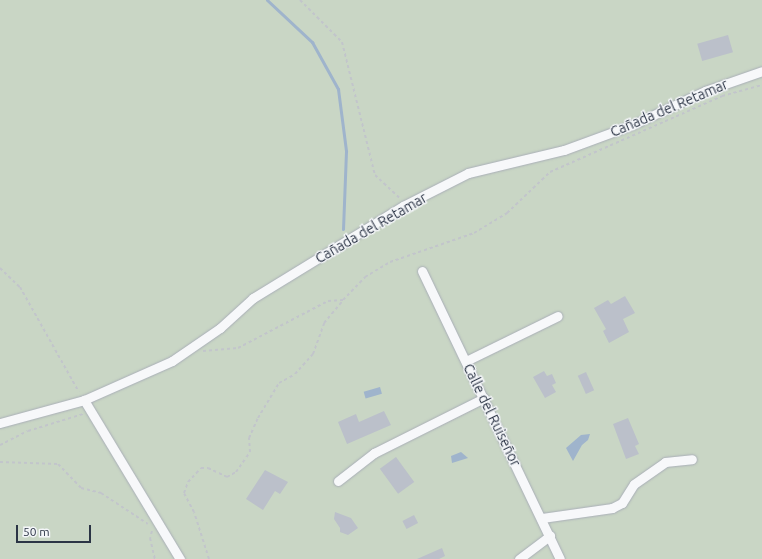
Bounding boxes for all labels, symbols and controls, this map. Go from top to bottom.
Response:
street label: Cañada del Retamar [608,76,730,140]
street label: Cañada del Retamar [312,189,430,267]
street label: Calle del Ruiseñor [460,361,524,469]
scale bar [18,517,93,543]
text: 50 m [23,525,50,538]

